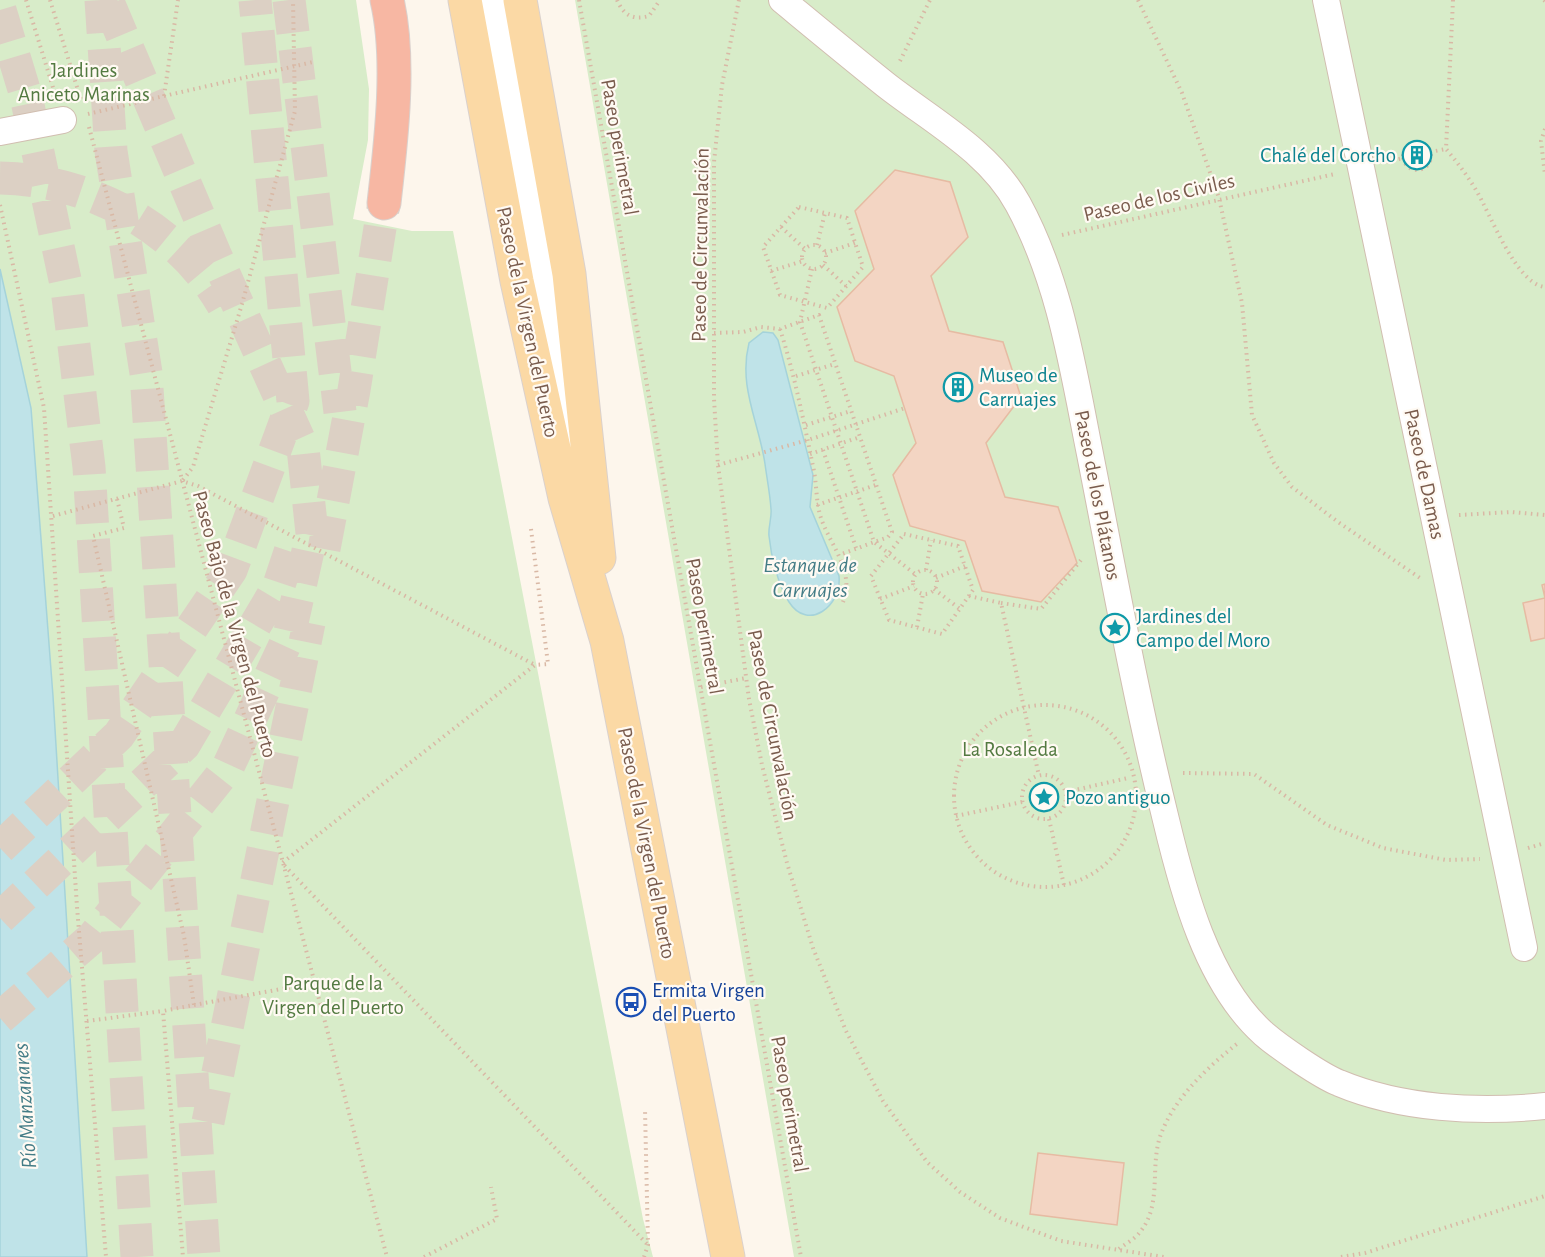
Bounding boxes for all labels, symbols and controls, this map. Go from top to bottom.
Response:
park label: Jardines Aniceto Marinas [18,60,150,105]
street label: Paseo perimetral [597,77,642,217]
building icon: Chalé del Corcho [1401,139,1433,171]
place label: Chalé del Corcho [1260,145,1396,166]
street label: Paseo de Circunvalación [688,148,713,342]
street label: Paseo de los Civiles [1081,170,1237,225]
street label: Paseo de la Virgen del Puerto [493,205,562,439]
place label: Museo de Carruajes [979,365,1058,410]
building icon: Museo de Carruajes [942,371,974,403]
street label: Paseo de Damas [1400,407,1449,541]
street label: Paseo de los Plátanos [1071,408,1124,582]
street label: Paseo Bajo de la Virgen del Puerto [189,488,280,760]
water label: Estanque de Carruajes [763,554,857,601]
street label: Paseo perimetral [682,556,727,696]
place label: Jardines del Campo del Moro [1136,606,1270,651]
place icon: Jardines del Campo del Moro [1099,612,1131,644]
street label: Paseo de Circunvalación [744,628,801,822]
street label: Paseo de la Virgen del Puerto [614,726,679,961]
park label: La Rosaleda [962,739,1058,760]
place icon: Pozo antiguo [1028,781,1060,813]
place label: Pozo antiguo [1065,787,1171,808]
park label: Parque de la Virgen del Puerto [262,973,404,1018]
place label: Ermita Virgen del Puerto [652,980,765,1025]
bus stop icon: Ermita Virgen del Puerto [615,986,647,1018]
street label: Paseo perimetral [767,1034,812,1174]
water label: Río Manzanares [10,1042,40,1169]

